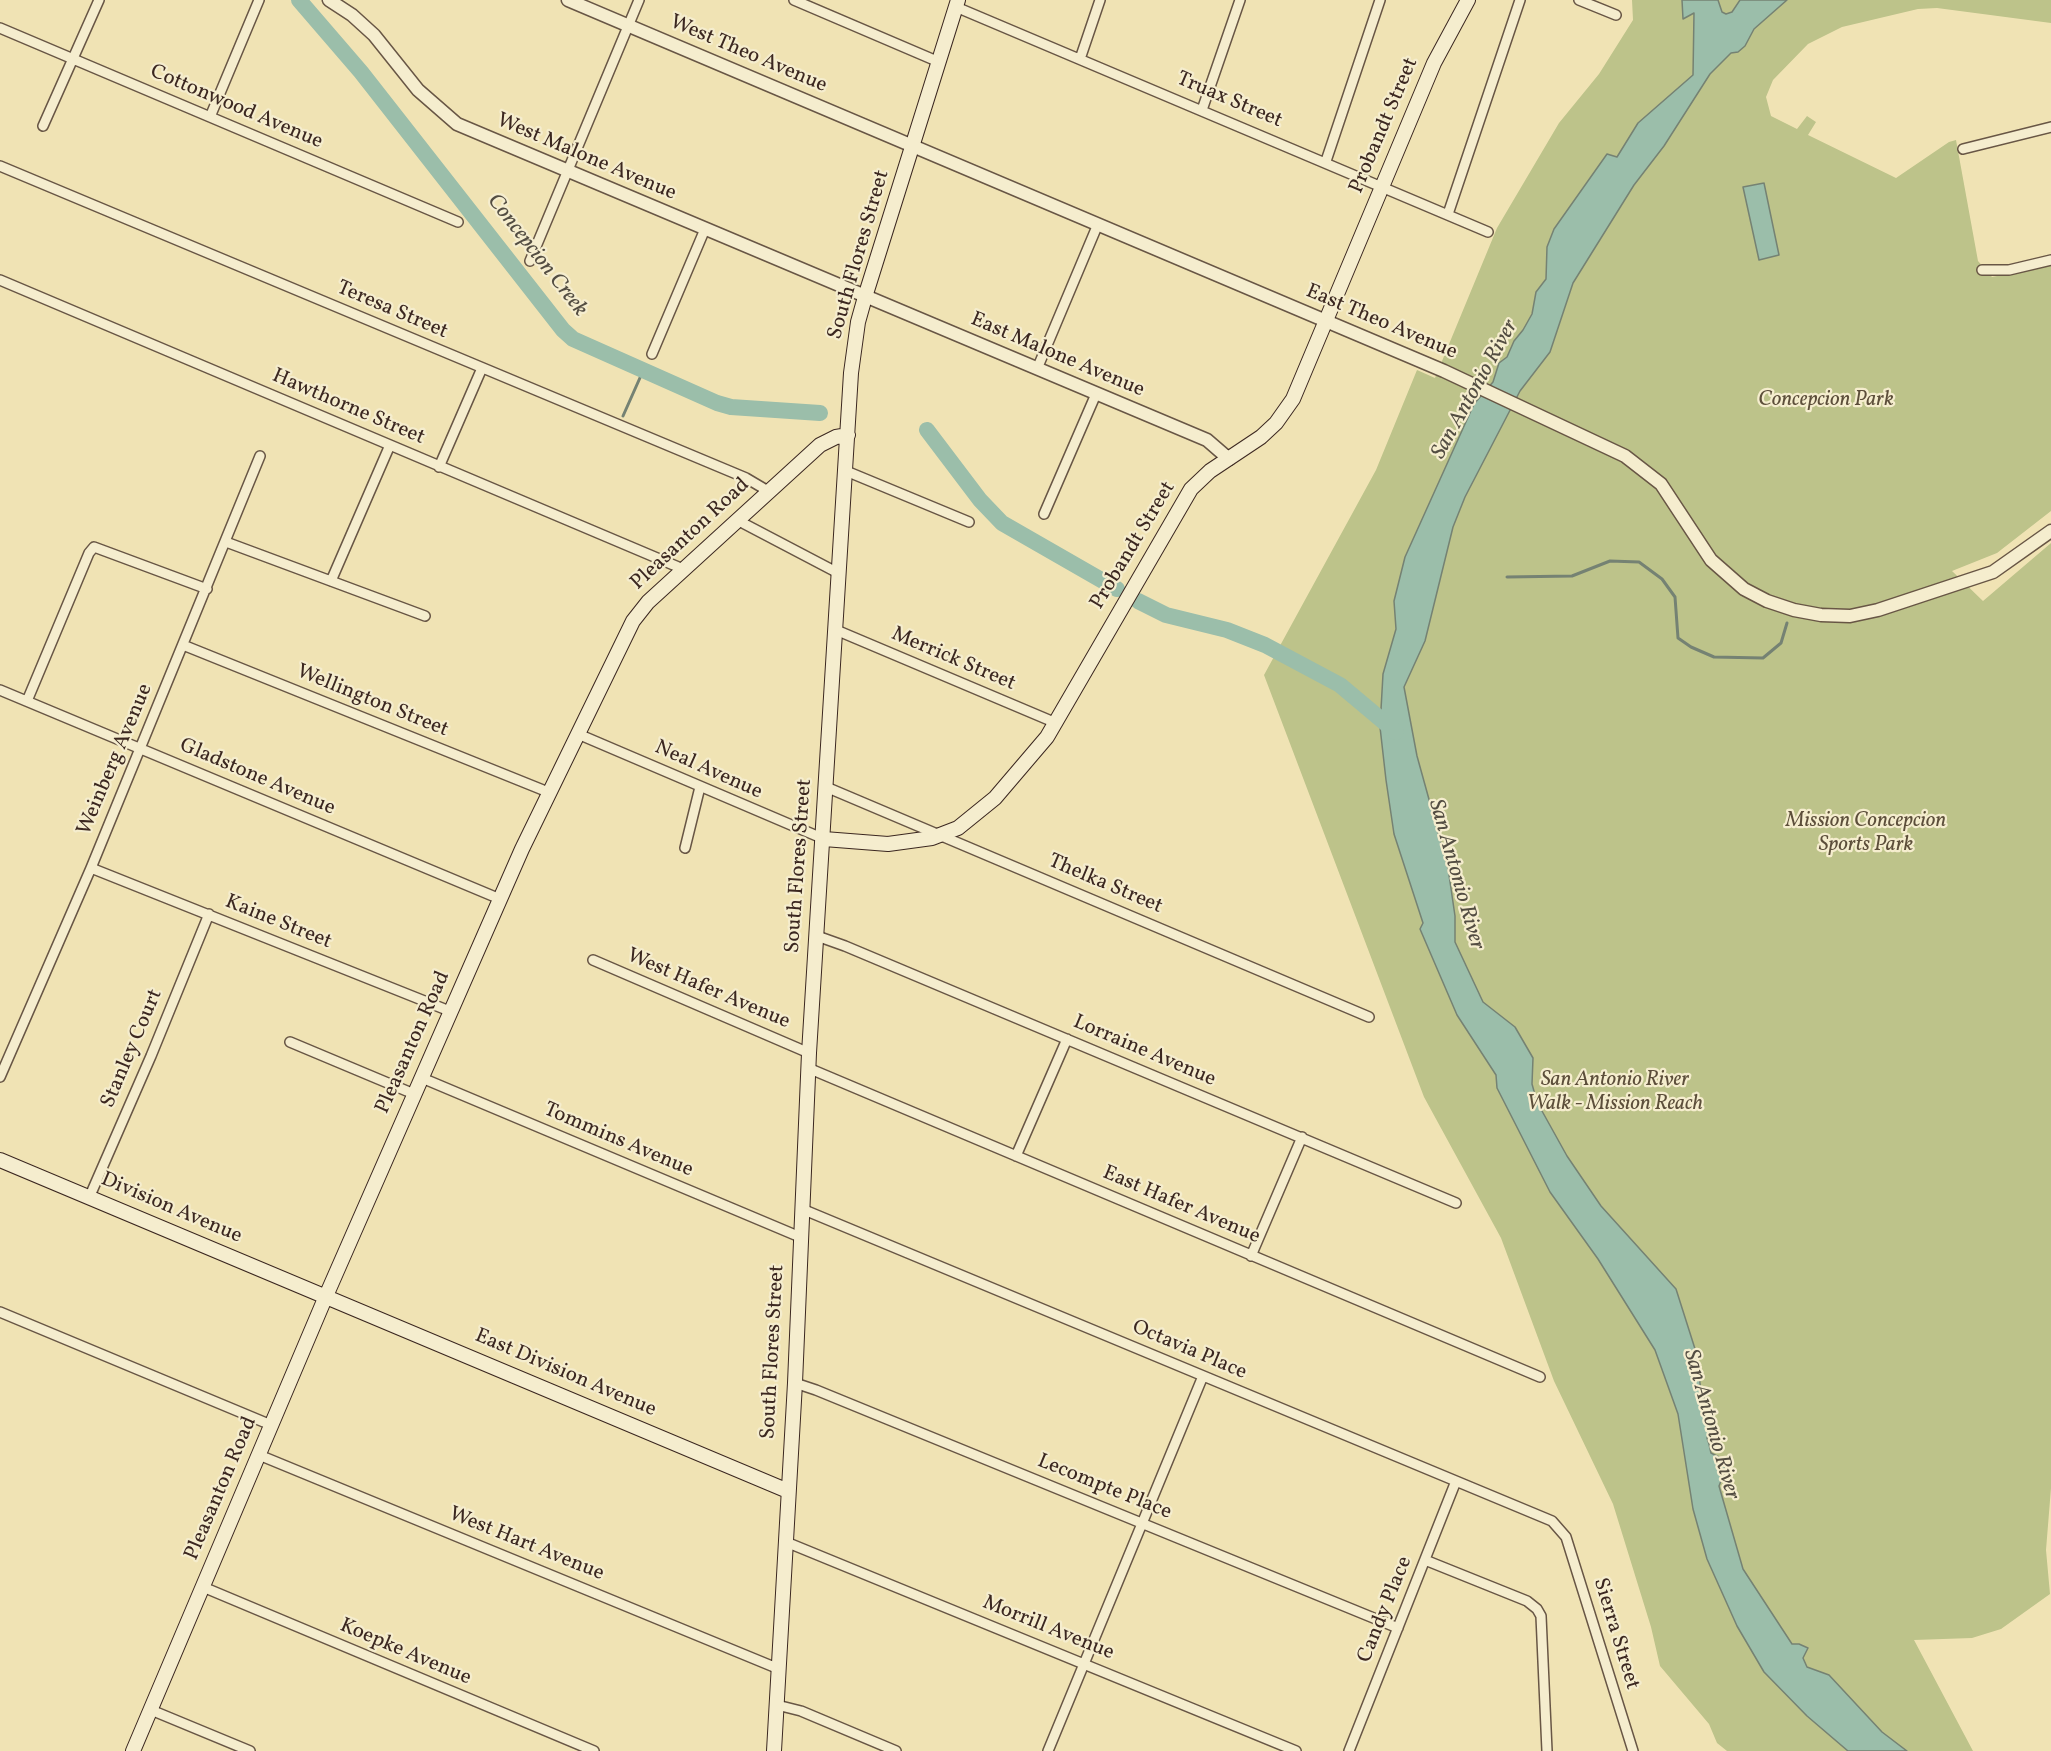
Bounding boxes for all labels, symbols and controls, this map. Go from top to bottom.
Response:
street label: West Theo Avenue [666,11,830,99]
street label: Probandt Street [1345,54,1425,198]
street label: Cottonwood Avenue [146,60,326,156]
street label: Truax Street [1172,67,1286,135]
street label: West Malone Avenue [492,109,680,207]
street label: South Flores Street [824,167,896,343]
water label: Concepcion Creek [480,189,592,323]
street label: Teresa Street [333,276,451,346]
street label: East Theo Avenue [1301,280,1461,366]
street label: East Malone Avenue [966,308,1148,404]
water label: San Antonio River [1427,316,1525,464]
street label: Hawthorne Street [268,364,428,452]
park label: Concepcion Park [1758,388,1894,414]
street label: Pleasanton Road [626,473,756,597]
street label: Probandt Street [1086,477,1182,615]
street label: Merrick Street [887,623,1019,697]
street label: Wellington Street [292,660,452,744]
street label: Weinberg Avenue [73,680,159,840]
street label: Gladstone Avenue [175,734,339,822]
street label: Neal Avenue [650,736,766,806]
street label: South Flores Street [781,778,819,954]
water label: San Antonio River [1421,797,1489,953]
park label: Mission Concepcion Sports Park [1786,809,1946,859]
street label: Thelka Street [1044,850,1166,920]
street label: Kaine Street [221,890,335,956]
street label: West Hafer Avenue [623,944,793,1036]
street label: Pleasanton Road [371,968,457,1118]
street label: Stanley Court [97,986,169,1112]
street label: Lorraine Avenue [1069,1011,1219,1093]
park label: San Antonio River Walk - Mission Reach [1527,1068,1703,1118]
street label: Tommins Avenue [539,1098,697,1184]
street label: East Hafer Avenue [1098,1161,1264,1251]
street label: Division Avenue [97,1168,245,1250]
street label: South Flores Street [757,1264,791,1440]
street label: Octavia Place [1128,1316,1250,1386]
street label: East Division Avenue [471,1324,659,1424]
water label: San Antonio River [1676,1347,1744,1503]
street label: Pleasanton Road [180,1413,264,1565]
street label: Lecompte Place [1033,1450,1175,1526]
street label: West Hart Avenue [445,1502,607,1588]
street label: Candy Place [1353,1553,1419,1667]
street label: Sierra Street [1586,1575,1644,1693]
street label: Morrill Avenue [979,1591,1117,1667]
street label: Koepke Avenue [335,1614,475,1692]

